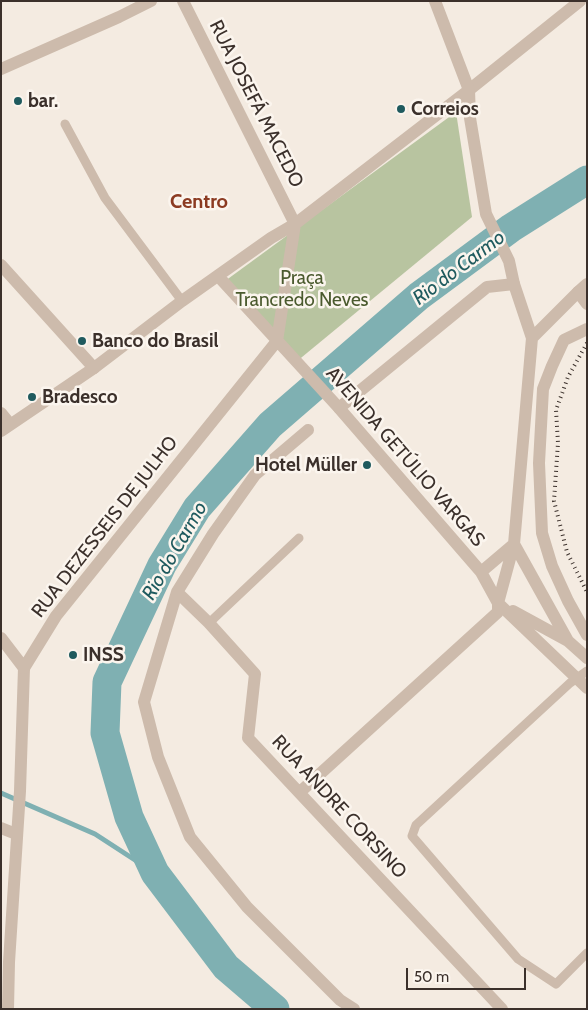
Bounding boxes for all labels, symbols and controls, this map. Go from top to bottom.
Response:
street label: RUA JOSEFÁ MACEDO [204,17,308,191]
place label: bar. [28,90,58,112]
marker: bar. [12,95,24,107]
place label: Correios [411,98,479,120]
marker: Correios [395,103,407,115]
district label: Centro [170,190,228,214]
water label: Rio do Carmo [408,226,510,310]
park label: Praça Trancredo Neves [236,267,368,311]
place label: Banco do Brasil [92,330,218,352]
marker: Banco do Brasil [76,335,88,347]
street label: AVENIDA GETÚLIO VARGAS [321,363,489,551]
place label: Bradesco [42,386,117,408]
marker: Bradesco [26,391,38,403]
street label: RUA DEZESSEIS DE JULHO [27,432,183,622]
place label: Hotel Müller [255,454,357,476]
marker: Hotel Müller [361,459,373,471]
water label: Rio do Carmo [137,498,213,604]
place label: INSS [83,644,124,666]
marker: INSS [67,649,79,661]
street label: RUA ANDRE CORSINO [267,731,411,883]
scale bar [408,958,528,990]
text: 50 m [414,968,449,986]

